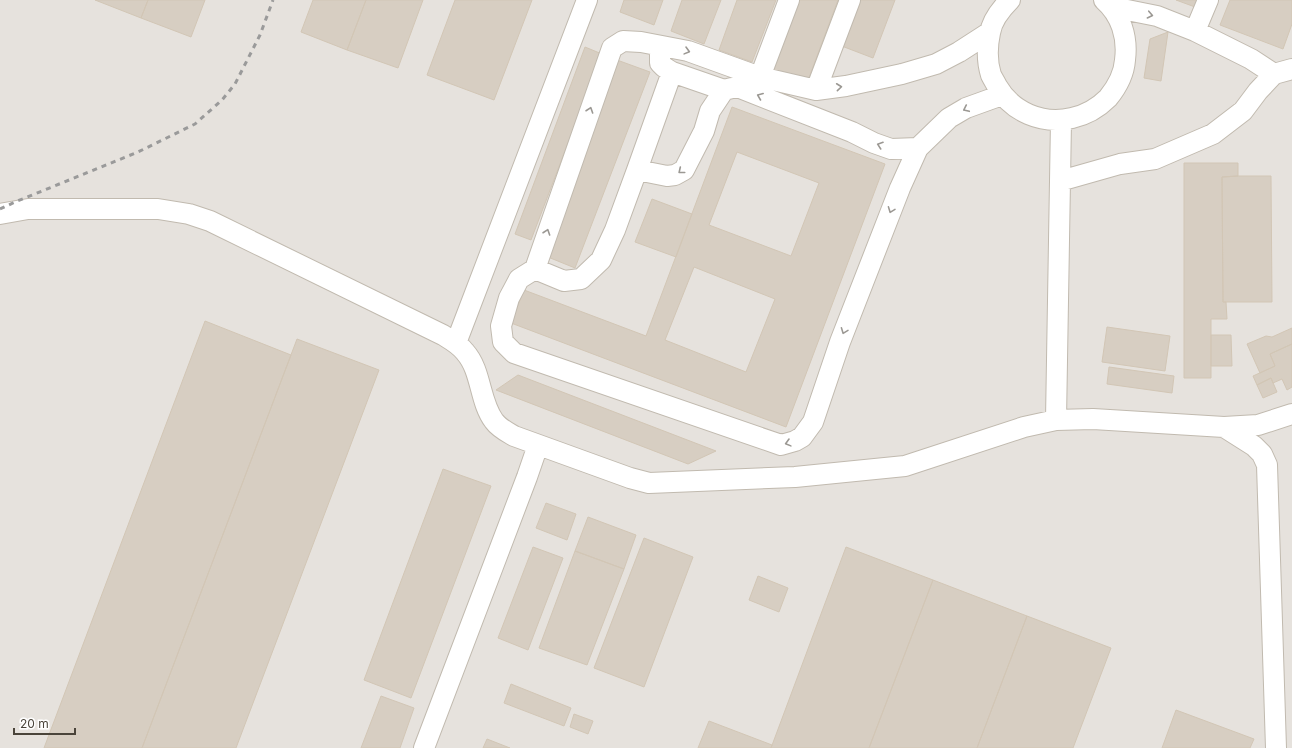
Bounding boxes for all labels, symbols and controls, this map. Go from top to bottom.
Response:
one-way arrow [1147,10,1153,18]
one-way arrow [684,46,691,55]
one-way arrow [836,83,842,92]
one-way arrow [756,92,763,100]
one-way arrow [963,104,970,112]
one-way arrow [586,106,594,113]
one-way arrow [877,141,884,150]
one-way arrow [679,166,686,173]
one-way arrow [888,206,896,213]
one-way arrow [543,229,551,236]
one-way arrow [841,326,849,334]
one-way arrow [785,438,792,447]
scale bar [14,710,75,736]
text: 20 m [20,716,49,731]

